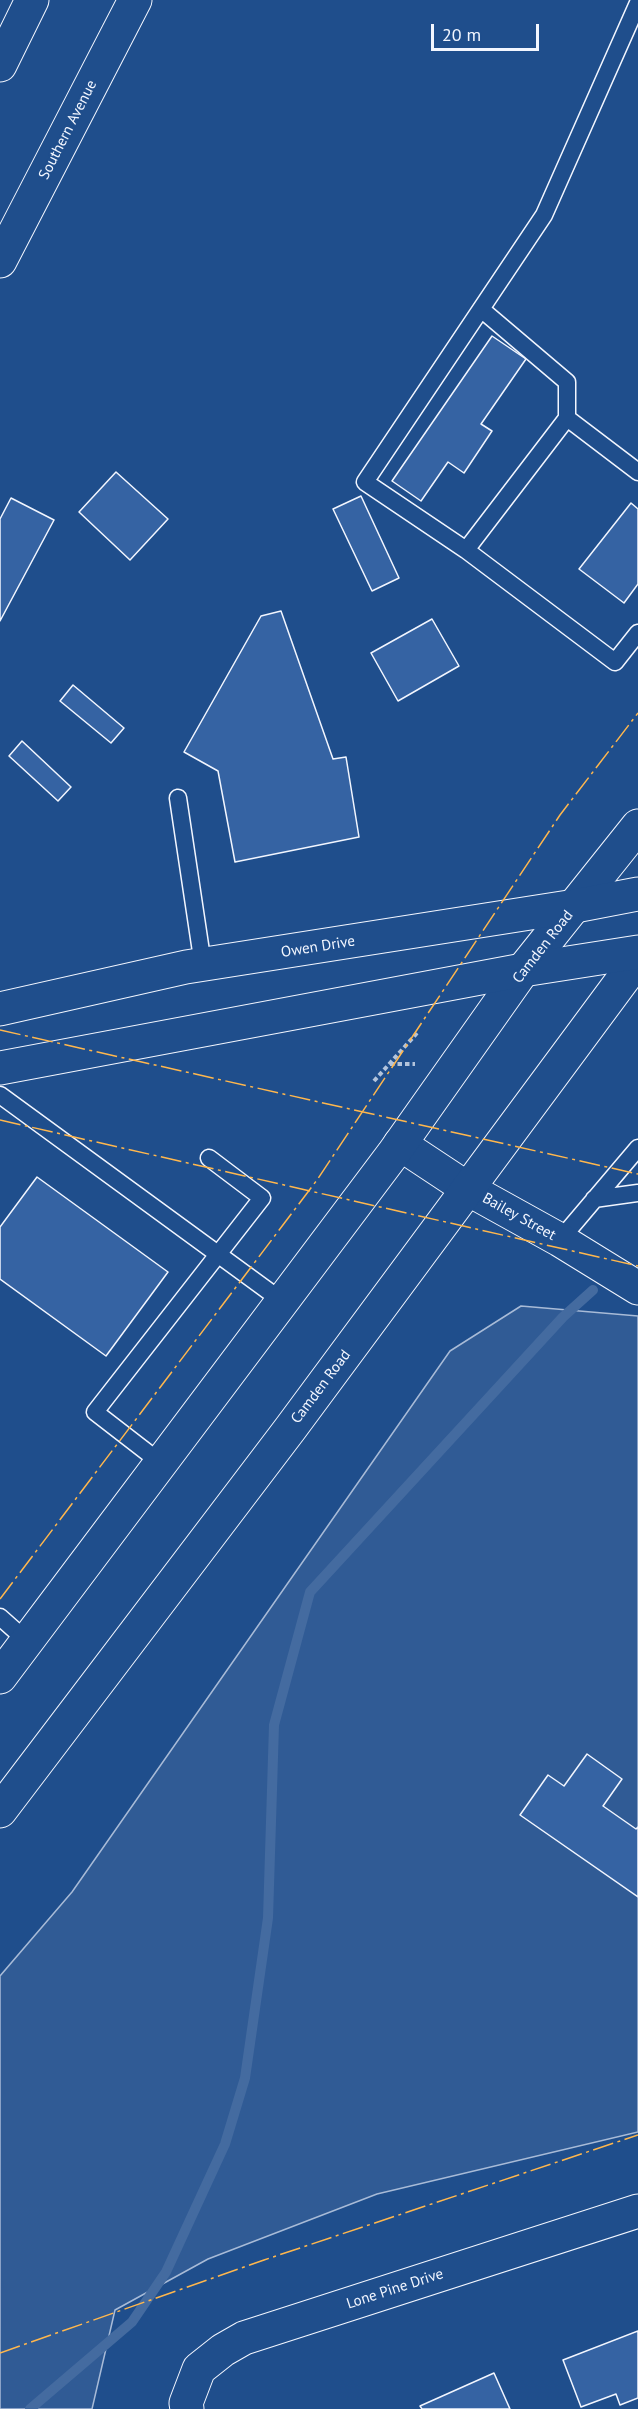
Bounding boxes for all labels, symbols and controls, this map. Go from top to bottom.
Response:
scale bar [434,12,542,50]
text: 20 m [442,23,481,46]
street label: Southern Avenue [35,77,101,183]
street label: Camden Road [509,907,577,987]
street label: Owen Drive [280,932,356,962]
street label: Bailey Street [479,1189,559,1245]
street label: Camden Road [287,1347,355,1427]
street label: Lone Pine Drive [344,2265,446,2313]

